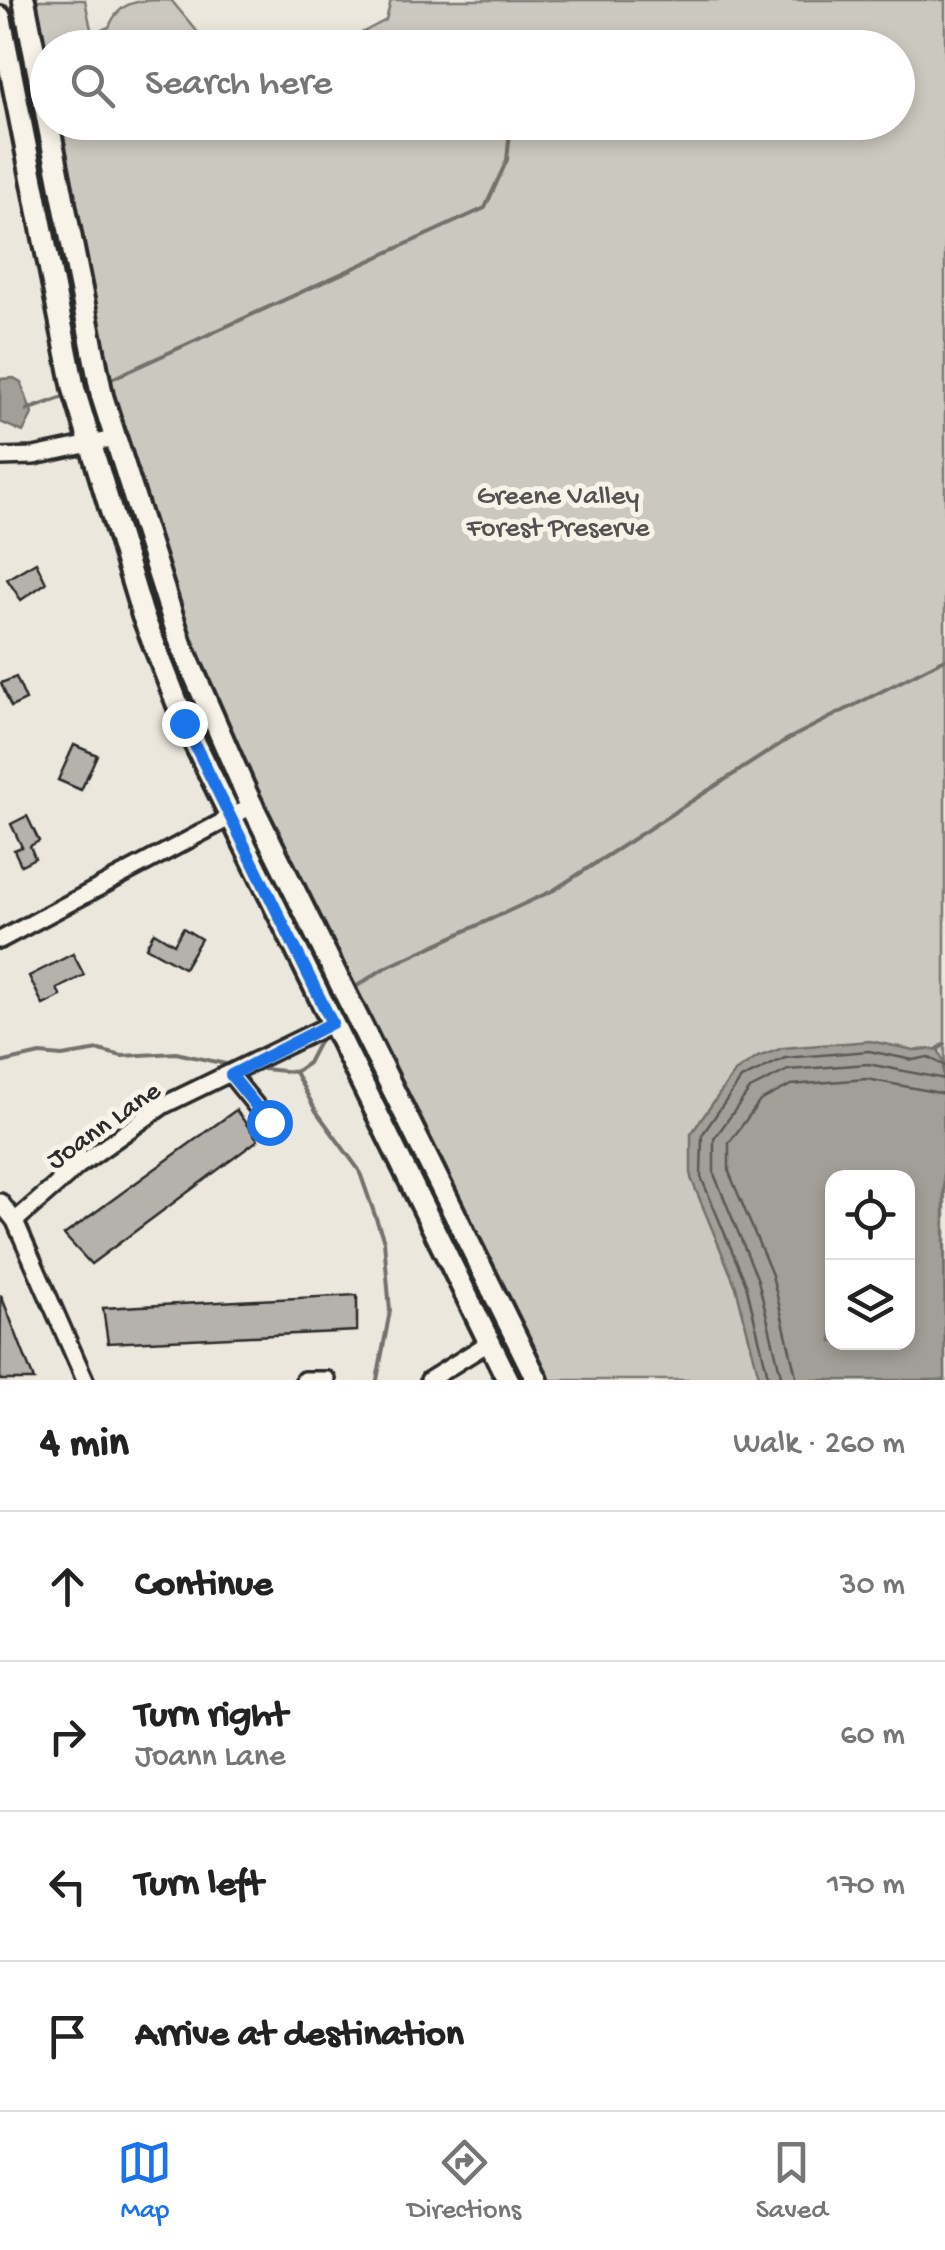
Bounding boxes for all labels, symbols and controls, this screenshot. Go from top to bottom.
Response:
search box [30,30,915,140]
icon: search [65,58,120,113]
text: Search here [145,63,332,107]
park label: Greene Valley Forest Preserve [466,481,650,546]
route end [162,701,208,747]
street label: Joann Lane [41,1075,168,1178]
route start [247,1100,293,1146]
map controls [825,1170,915,1350]
button: locate [825,1170,915,1260]
button: layers [825,1260,915,1350]
text: 4 min [40,1421,129,1470]
text: Walk · 260 m [733,1426,905,1464]
icon: ahead [40,1559,95,1614]
text: Continue [135,1564,273,1608]
text: 30 m [840,1567,905,1605]
text: Turn right [135,1695,287,1739]
icon: right [40,1709,95,1764]
text: 60 m [840,1717,905,1755]
text: Joann Lane [135,1739,286,1777]
icon: left [40,1859,95,1914]
text: Turn left [135,1864,263,1908]
text: 170 m [827,1867,905,1905]
icon: arrive [40,2009,95,2064]
text: Arrive at destination [135,2014,464,2058]
tab: Map [117,2135,172,2228]
tab: Directions [407,2135,521,2228]
tab: Saved [756,2135,828,2228]

